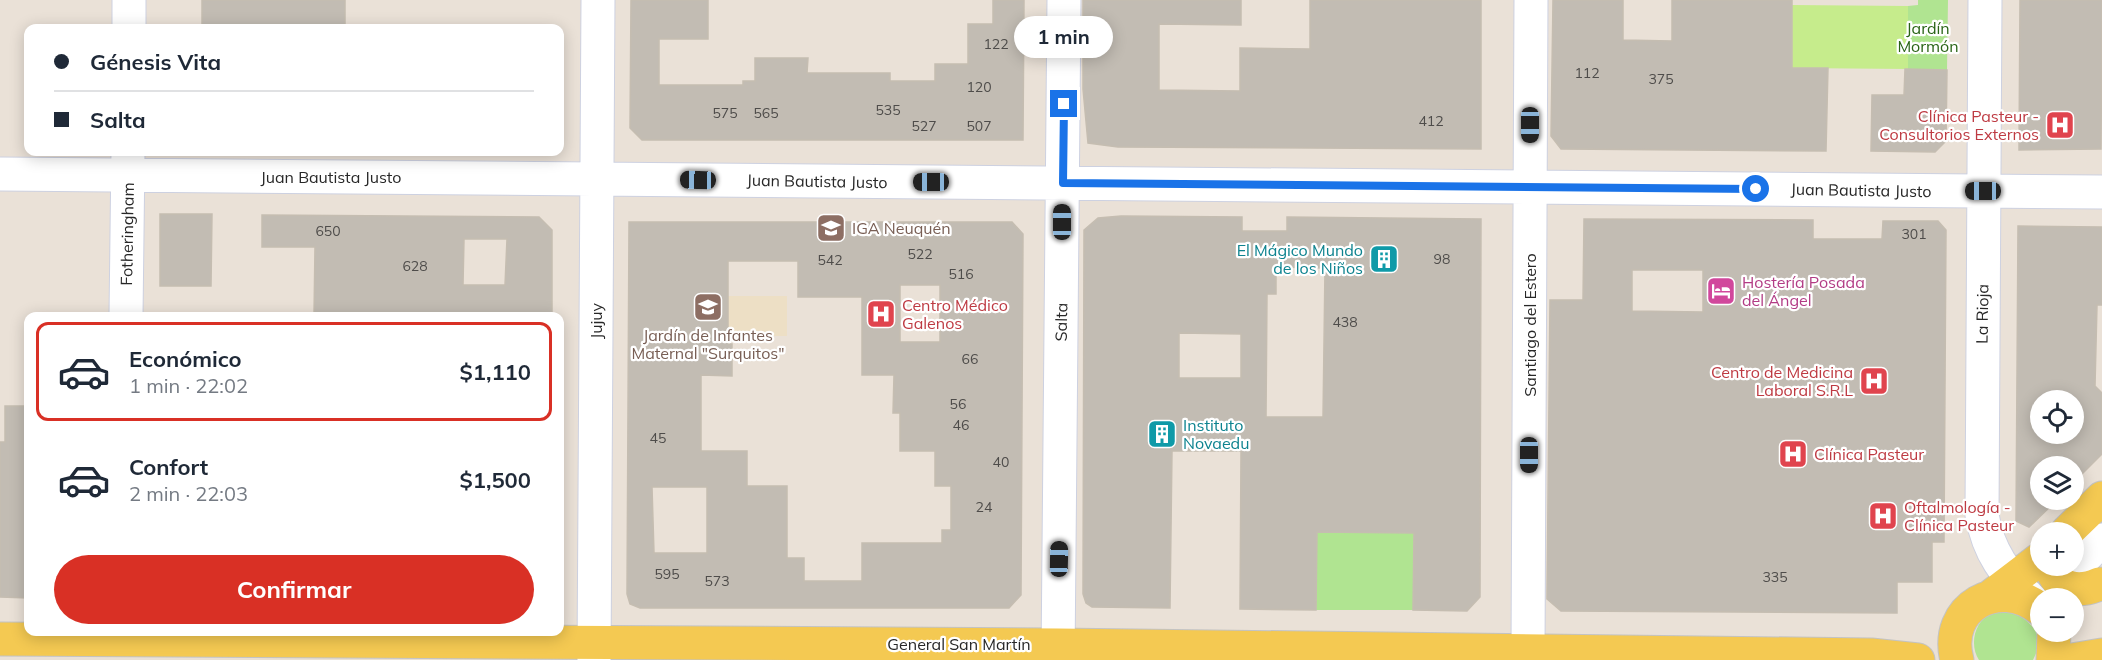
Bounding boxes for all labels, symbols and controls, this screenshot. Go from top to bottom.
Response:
callout: 1 min [1014,17,1114,59]
park label: Jardín Mormón [1897,18,1959,56]
text: 1 min [1037,24,1090,49]
house number: 122 [983,35,1009,53]
text: Génesis Vita [90,48,221,76]
house number: 112 [1574,64,1600,82]
house number: 375 [1648,70,1674,88]
house number: 120 [966,78,992,96]
route end [1050,90,1077,117]
house number: 535 [875,101,901,119]
house number: 575 [712,104,738,122]
house number: 565 [753,104,779,122]
text: Salta [90,106,146,134]
place label: Clínica Pasteur - Consultorios Externos [1879,106,2039,144]
car [1521,107,1539,143]
hospital icon: Clínica Pasteur - Consultorios Externos [2044,109,2076,141]
house number: 412 [1418,112,1444,130]
house number: 527 [911,117,937,135]
house number: 507 [966,117,992,135]
street label: Juan Bautista Justo [260,167,402,187]
street label: Juan Bautista Justo [746,170,888,192]
car [680,171,716,189]
car [913,173,949,191]
route start [1742,175,1769,202]
street label: Juan Bautista Justo [1790,179,1932,201]
street label: Fotheringham [116,182,138,286]
car [1965,182,2001,200]
car [1053,204,1071,240]
school or university icon: IGA Neuquén [815,212,847,244]
place label: IGA Neuquén [852,218,951,238]
house number: 650 [315,222,341,240]
house number: 301 [1901,225,1927,243]
place label: El Mágico Mundo de los Niños [1237,240,1363,278]
building icon: El Mágico Mundo de los Niños [1368,243,1400,275]
house number: 522 [907,245,933,263]
house number: 98 [1434,250,1450,268]
house number: 542 [817,251,843,269]
street label: Santiago del Estero [1520,253,1540,397]
house number: 628 [402,257,428,275]
house number: 516 [948,265,974,283]
place label: Hostería Posada del Ángel [1742,272,1865,310]
hotel icon: Hostería Posada del Ángel [1705,275,1737,307]
street label: La Rioja [1971,284,1993,344]
school or university icon: Jardín de Infantes Maternal "Surquitos" [692,291,724,323]
place label: Centro Médico Galenos [902,295,1008,333]
hospital icon: Centro Médico Galenos [865,298,897,330]
street label: Jujuy [586,302,606,339]
street label: Salta [1051,303,1071,341]
house number: 438 [1332,313,1358,331]
place label: Jardín de Infantes Maternal "Surquitos" [631,325,785,363]
icon: car [57,345,111,399]
text: Económico [129,345,242,373]
house number: 66 [962,350,978,368]
text: $1,110 [460,358,531,386]
place label: Centro de Medicina Laboral S.R.L [1711,362,1853,400]
hospital icon: Centro de Medicina Laboral S.R.L [1858,365,1890,397]
text: 1 min · 22:02 [129,373,248,398]
map controls [2030,390,2084,642]
button: locate [2030,390,2084,444]
house number: 56 [950,395,966,413]
place label: Instituto Novaedu [1183,415,1249,453]
house number: 46 [953,416,969,434]
building icon: Instituto Novaedu [1146,418,1178,450]
house number: 45 [650,429,666,447]
car [1520,437,1538,473]
hospital icon: Clínica Pasteur [1777,438,1809,470]
place label: Clínica Pasteur [1814,444,1924,464]
icon: car [57,453,111,507]
text: Confort [129,453,208,481]
house number: 40 [993,453,1009,471]
button: layers [2030,456,2084,510]
text: $1,500 [460,466,531,494]
text: 2 min · 22:03 [129,481,248,506]
place label: Oftalmología - Clínica Pasteur [1904,497,2014,535]
house number: 24 [976,498,993,516]
hospital icon: Oftalmología - Clínica Pasteur [1867,500,1899,532]
button: + [2030,522,2084,576]
car [1050,541,1068,577]
button: Confirmar [54,555,534,624]
house number: 595 [654,565,680,583]
house number: 335 [1762,568,1788,586]
house number: 573 [704,572,730,590]
button: − [2030,588,2084,642]
street label: General San Martín [887,634,1031,654]

